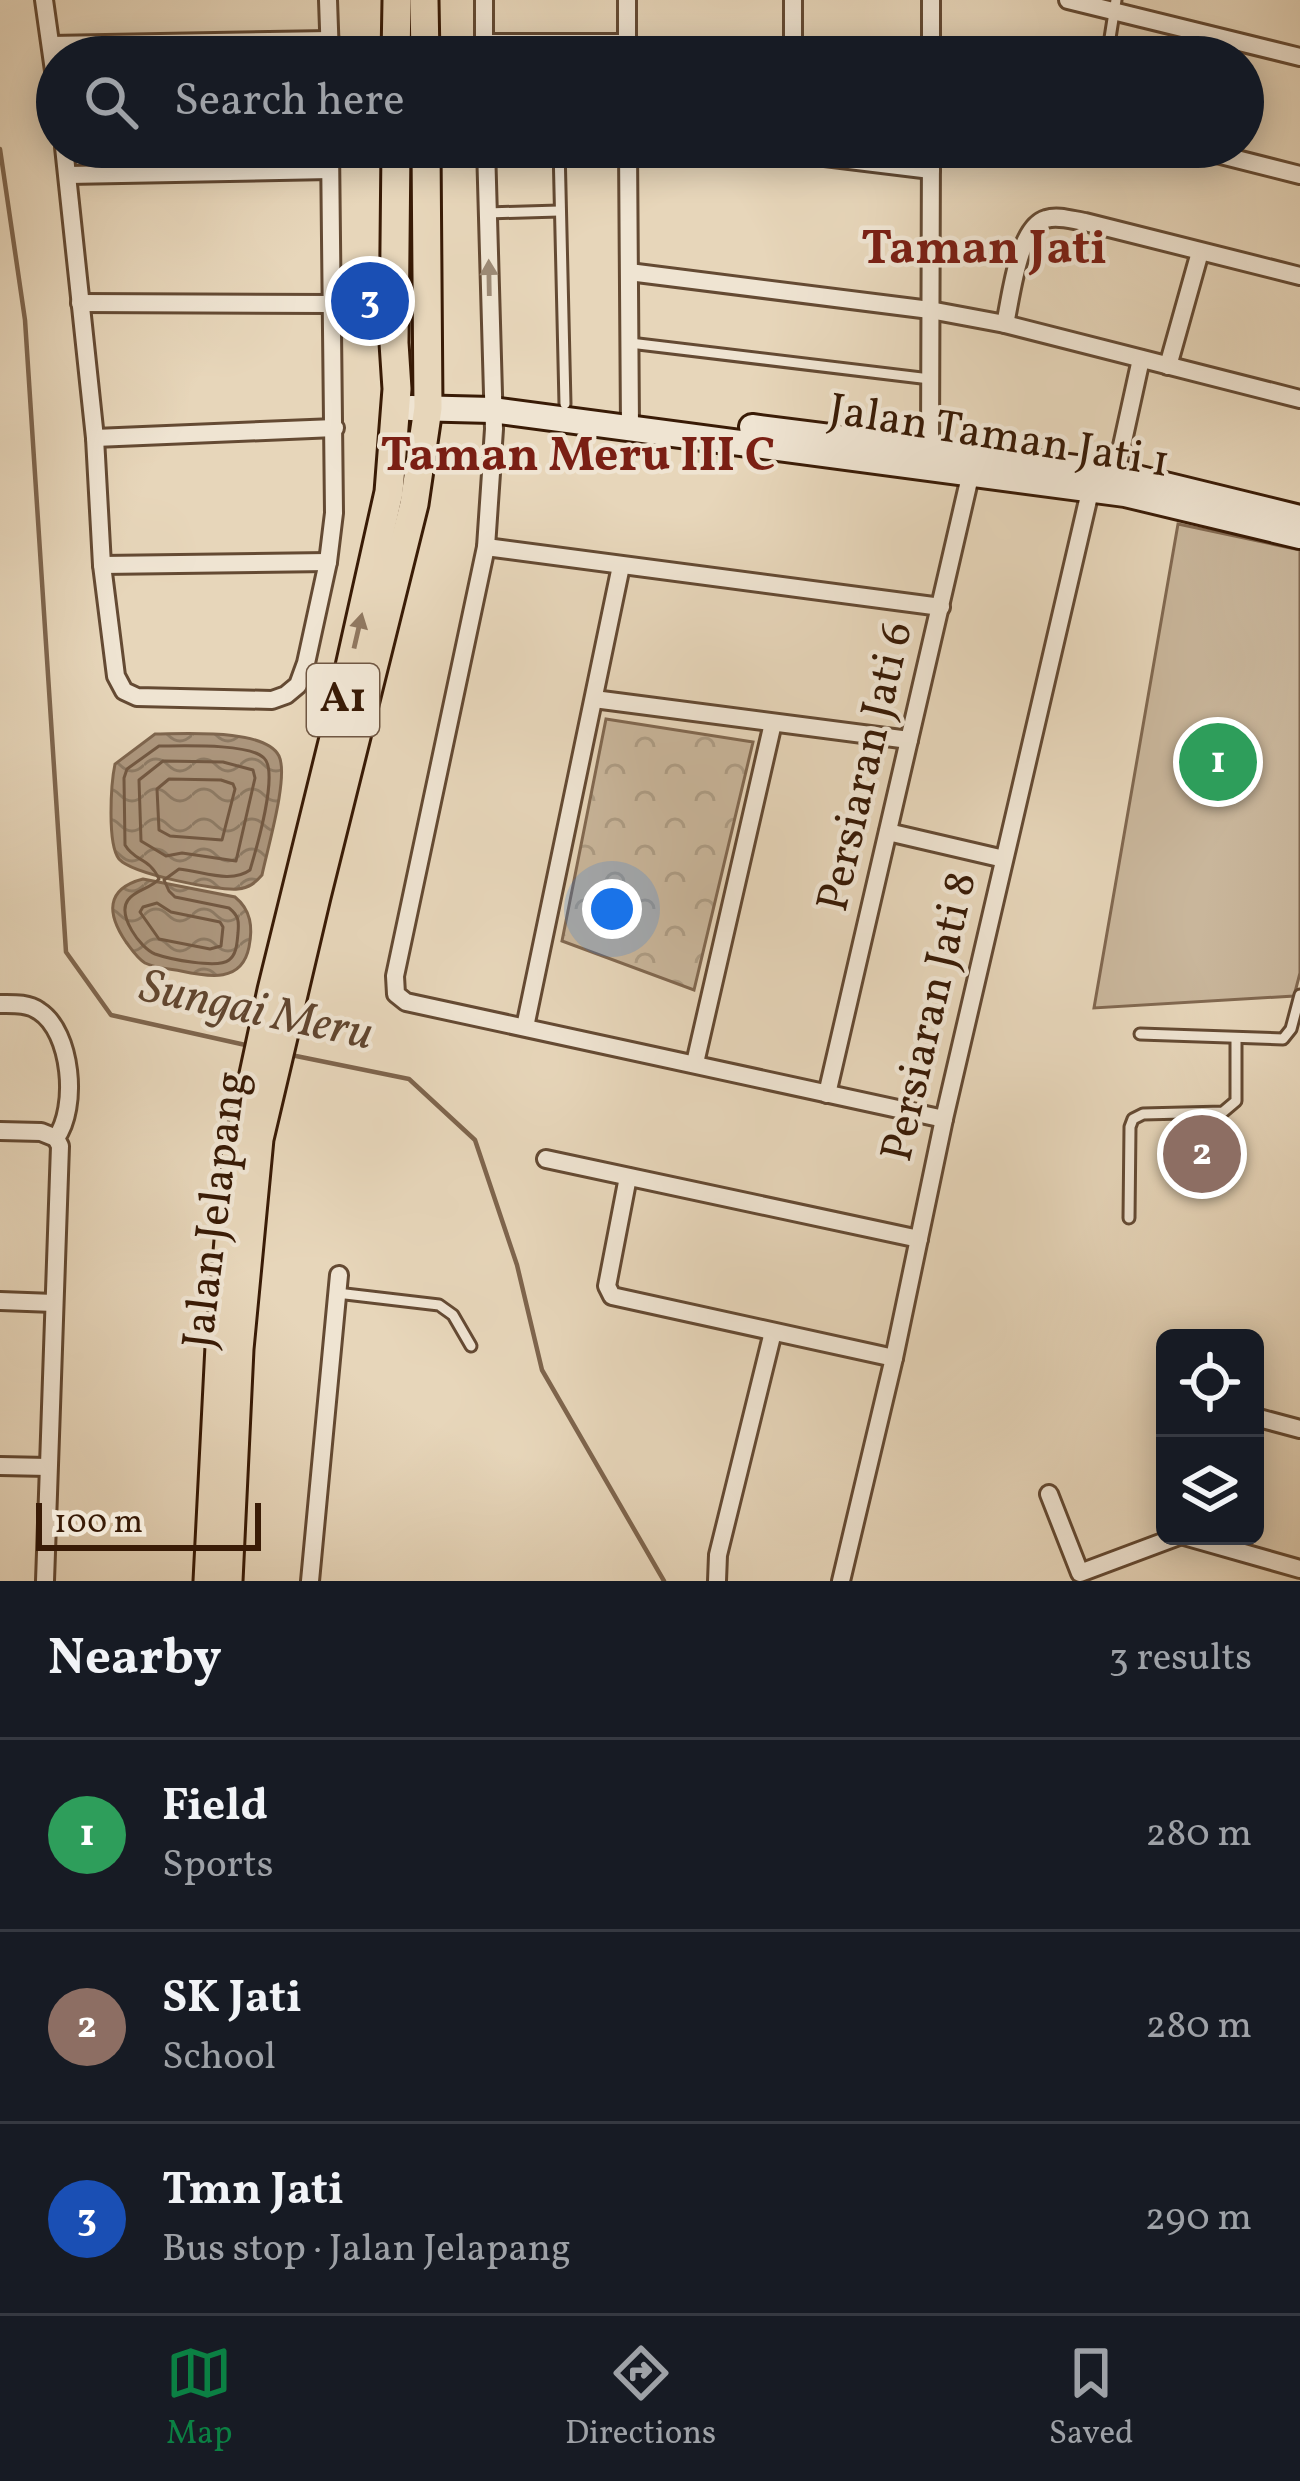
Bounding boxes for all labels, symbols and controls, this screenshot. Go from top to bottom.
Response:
search box [36,36,1264,168]
icon: search [78,69,144,135]
text: Search here [174,71,405,134]
district label: Taman Jati [861,217,1107,284]
pin: 3 [331,256,409,346]
one-way arrow [479,258,498,296]
street label: Jalan Taman Jati 1 [824,380,1174,496]
district label: Taman Meru III C [380,424,776,491]
one-way arrow [350,612,369,650]
street label: Persiaran Jati 6 [803,616,931,918]
road number: A1 [307,664,379,736]
pin: 1 [1179,717,1257,807]
street label: Persiaran Jati 8 [867,866,995,1168]
your location [582,879,642,939]
water label: Sungai Meru [133,955,379,1069]
street label: Jalan Jelapang [169,1068,265,1352]
pin: 2 [1163,1109,1241,1199]
map controls [1156,1329,1264,1545]
button: locate [1156,1329,1264,1437]
button: layers [1156,1437,1264,1545]
scale bar [36,1497,261,1550]
text: 100 m [54,1501,143,1547]
text: Nearby [48,1624,222,1695]
text: 3 results [1109,1632,1252,1686]
text: Field [162,1776,268,1839]
text: 1 [79,1808,95,1862]
text: 280 m [1145,1808,1252,1862]
text: Sports [162,1839,273,1893]
text: SK Jati [162,1968,302,2031]
text: 2 [77,2000,97,2054]
text: 280 m [1145,2000,1252,2054]
text: School [162,2031,276,2085]
text: Tmn Jati [162,2160,344,2223]
text: 3 [77,2192,97,2246]
text: 290 m [1145,2192,1252,2246]
text: Bus stop · Jalan Jelapang [162,2223,571,2277]
tab: Map [166,2340,232,2458]
tab: Directions [565,2340,716,2458]
tab: Saved [1049,2340,1134,2458]

